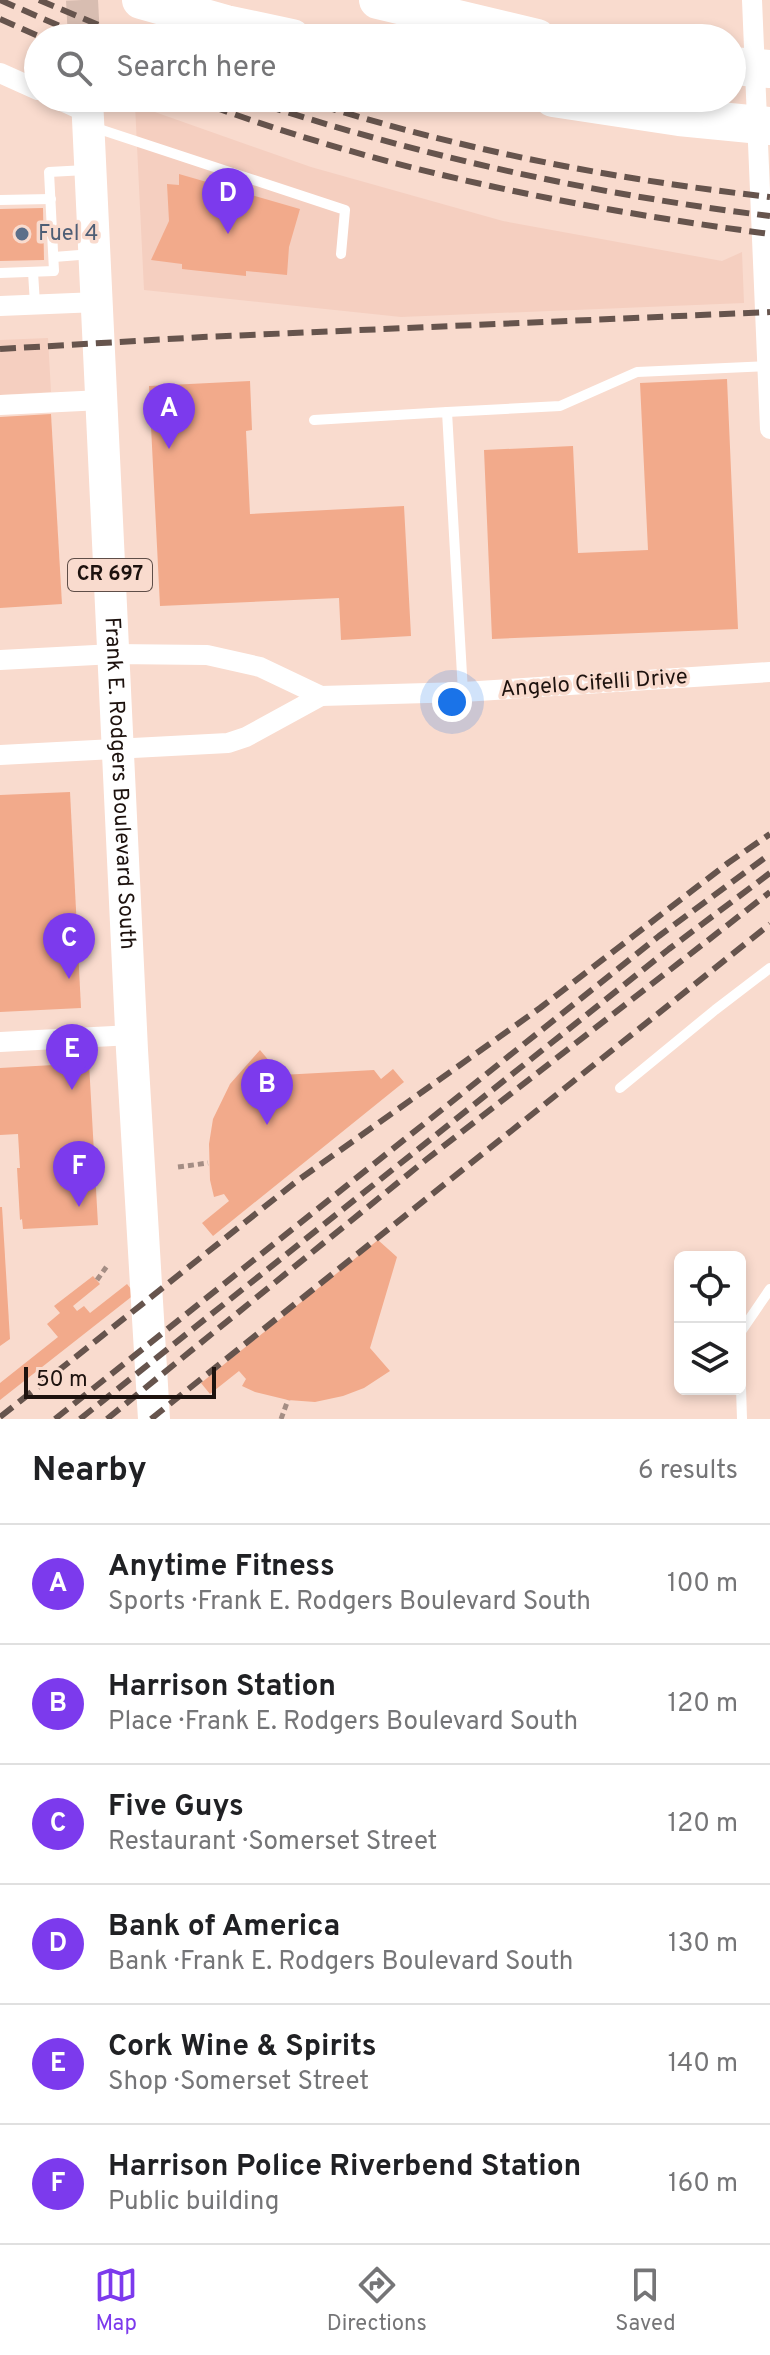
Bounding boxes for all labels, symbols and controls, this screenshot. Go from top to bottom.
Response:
search box [24,24,746,112]
icon: search [52,46,96,90]
text: Search here [116,50,276,87]
pin: D [202,168,254,234]
place label: Fuel 4 [38,221,98,248]
marker: Fuel 4 [13,225,31,243]
pin: A [143,383,195,449]
road number: CR 697 [68,559,152,591]
street label: Frank E. Rodgers Boulevard South [98,616,141,950]
street label: Angelo Cifelli Drive [499,664,689,704]
your location [432,682,472,722]
pin: C [43,913,95,979]
pin: E [46,1024,98,1090]
pin: B [241,1059,293,1125]
pin: F [53,1141,105,1207]
map controls [674,1251,746,1395]
button: locate [674,1251,746,1323]
button: layers [674,1323,746,1395]
scale bar [24,1363,216,1399]
text: 50 m [36,1367,88,1394]
text: Nearby [32,1450,147,1493]
text: 6 results [638,1455,738,1488]
text: Anytime Fitness [108,1549,335,1586]
text: A [49,1568,67,1601]
text: 100 m [667,1568,738,1601]
text: Sports · Frank E. Rodgers Boulevard South [108,1586,591,1619]
text: Harrison Station [108,1669,336,1706]
text: B [49,1688,67,1721]
text: 120 m [668,1688,738,1721]
text: Place · Frank E. Rodgers Boulevard South [108,1706,578,1739]
text: Five Guys [108,1789,244,1826]
text: C [50,1808,66,1841]
text: 120 m [668,1808,738,1841]
text: Restaurant · Somerset Street [108,1826,437,1859]
text: Bank of America [108,1909,340,1946]
text: D [49,1928,67,1961]
text: 130 m [668,1928,738,1961]
text: Bank · Frank E. Rodgers Boulevard South [108,1946,573,1979]
text: Cork Wine & Spirits [108,2029,377,2066]
text: E [50,2048,66,2081]
text: 140 m [668,2048,738,2081]
text: Shop · Somerset Street [108,2066,369,2099]
text: Harrison Police Riverbend Station [108,2149,581,2186]
text: F [51,2168,65,2201]
text: 160 m [668,2168,738,2201]
text: Public building [108,2186,279,2219]
tab: Map [94,2263,138,2338]
tab: Directions [327,2263,427,2338]
tab: Saved [615,2263,676,2338]

